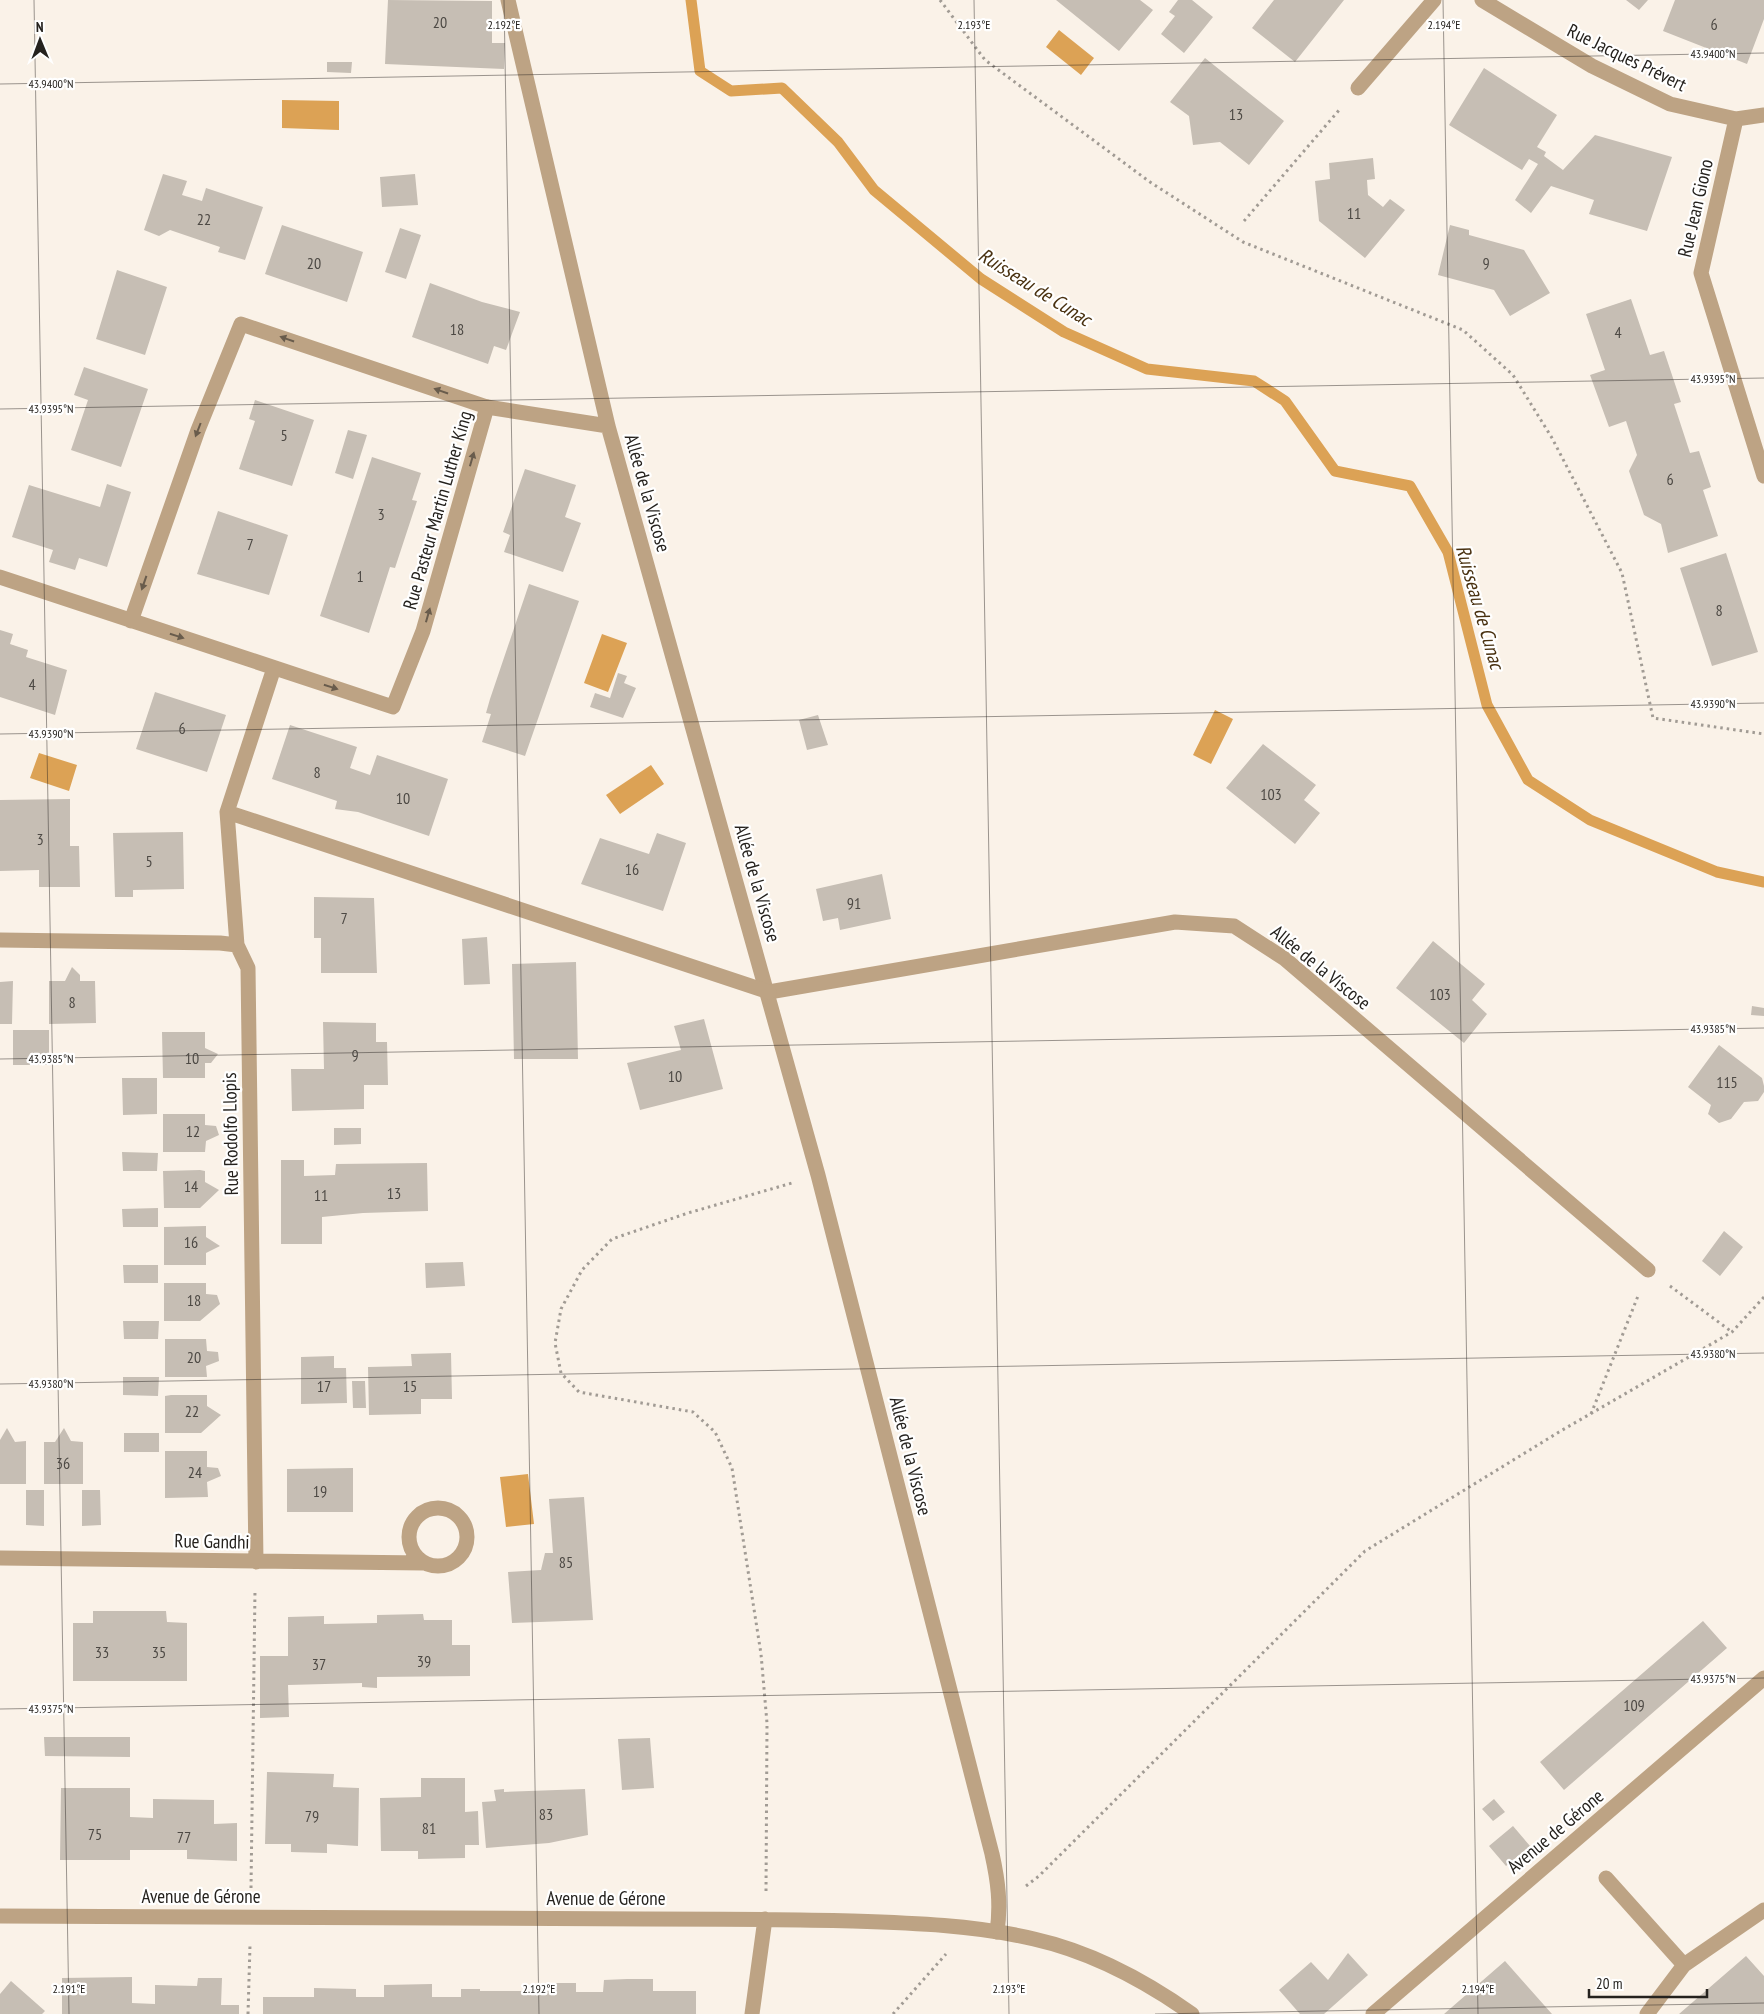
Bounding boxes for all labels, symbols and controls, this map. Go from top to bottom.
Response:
house number: 20 [433,12,447,32]
house number: 6 [1710,14,1718,34]
north arrow [15,15,65,65]
text: 2.192°E [488,17,521,32]
text: 2.193°E [958,17,991,32]
text: 2.194°E [1428,17,1461,32]
text: N [36,18,44,36]
street label: Rue Jacques Prévert [1564,18,1691,97]
text: 43.9400°N [1690,46,1736,61]
text: 43.9400°N [28,76,74,91]
house number: 13 [1229,104,1243,124]
street label: Rue Jean Giono [1672,157,1718,259]
house number: 11 [1347,203,1361,223]
house number: 22 [197,209,211,229]
water label: Ruisseau de Cunac [974,242,1098,333]
house number: 20 [307,253,321,273]
house number: 9 [1482,253,1490,273]
house number: 18 [450,319,464,339]
house number: 4 [1614,322,1622,342]
one-way arrow [279,335,294,343]
text: 43.9395°N [1690,371,1736,386]
one-way arrow [433,387,448,395]
text: 43.9395°N [28,401,74,416]
street label: Rue Pasteur Martin Luther King [397,408,477,612]
one-way arrow [194,423,202,438]
house number: 5 [280,425,288,445]
street label: Allée de la Viscose [620,431,676,555]
one-way arrow [469,452,477,467]
house number: 6 [1666,469,1674,489]
house number: 3 [377,504,385,524]
house number: 7 [246,534,254,554]
water label: Ruisseau de Cunac [1450,542,1511,674]
house number: 1 [356,566,364,586]
one-way arrow [140,576,147,591]
house number: 8 [1715,600,1723,620]
one-way arrow [424,608,432,623]
one-way arrow [170,632,185,640]
house number: 4 [28,674,36,694]
one-way arrow [324,684,339,691]
text: 43.9390°N [1690,696,1736,711]
house number: 6 [178,718,186,738]
text: 43.9390°N [28,726,74,741]
house number: 8 [313,762,321,782]
house number: 103 [1260,784,1282,804]
house number: 10 [396,788,410,808]
street label: Allée de la Viscose [730,821,786,945]
house number: 3 [36,829,44,849]
house number: 5 [145,851,153,871]
house number: 16 [625,859,639,879]
house number: 91 [847,893,861,913]
house number: 7 [340,908,348,928]
street label: Allée de la Viscose [1266,919,1376,1015]
house number: 103 [1429,984,1451,1004]
house number: 8 [68,992,76,1012]
text: 43.9385°N [1690,1021,1736,1036]
house number: 9 [351,1045,359,1065]
house number: 10 [185,1048,199,1068]
text: 43.9385°N [28,1051,74,1066]
house number: 10 [668,1066,682,1086]
street label: Rue Rodolfo Llopis [217,1072,243,1196]
house number: 115 [1716,1072,1738,1092]
house number: 12 [186,1121,200,1141]
house number: 14 [184,1176,198,1196]
house number: 13 [387,1183,401,1203]
house number: 11 [314,1185,328,1205]
house number: 16 [184,1232,198,1252]
house number: 18 [187,1290,201,1310]
text: 43.9380°N [1690,1346,1736,1361]
house number: 20 [187,1347,201,1367]
text: 43.9380°N [28,1376,74,1391]
house number: 17 [317,1376,331,1396]
house number: 15 [403,1376,417,1396]
street label: Allée de la Viscose [885,1394,937,1518]
house number: 22 [185,1401,199,1421]
house number: 36 [56,1453,70,1473]
house number: 24 [188,1462,202,1482]
house number: 19 [313,1481,327,1501]
street label: Rue Gandhi [174,1528,250,1554]
house number: 85 [559,1552,573,1572]
house number: 33 [95,1642,109,1662]
house number: 35 [152,1642,166,1662]
house number: 39 [417,1651,431,1671]
house number: 37 [312,1654,326,1674]
text: 43.9375°N [1690,1671,1736,1686]
house number: 109 [1623,1695,1645,1715]
text: 43.9375°N [28,1701,74,1716]
street label: Avenue de Gérone [1502,1783,1608,1878]
house number: 83 [539,1804,553,1824]
house number: 79 [305,1806,319,1826]
house number: 81 [422,1818,436,1838]
house number: 75 [88,1824,102,1844]
house number: 77 [177,1827,191,1847]
street label: Avenue de Gérone [142,1884,261,1908]
street label: Avenue de Gérone [547,1886,666,1910]
scale bar [1589,1966,1706,1998]
text: 20 m [1596,1974,1622,1993]
text: 2.191°E [53,1981,86,1996]
text: 2.192°E [523,1981,556,1996]
text: 2.193°E [993,1981,1026,1996]
text: 2.194°E [1462,1981,1495,1996]

